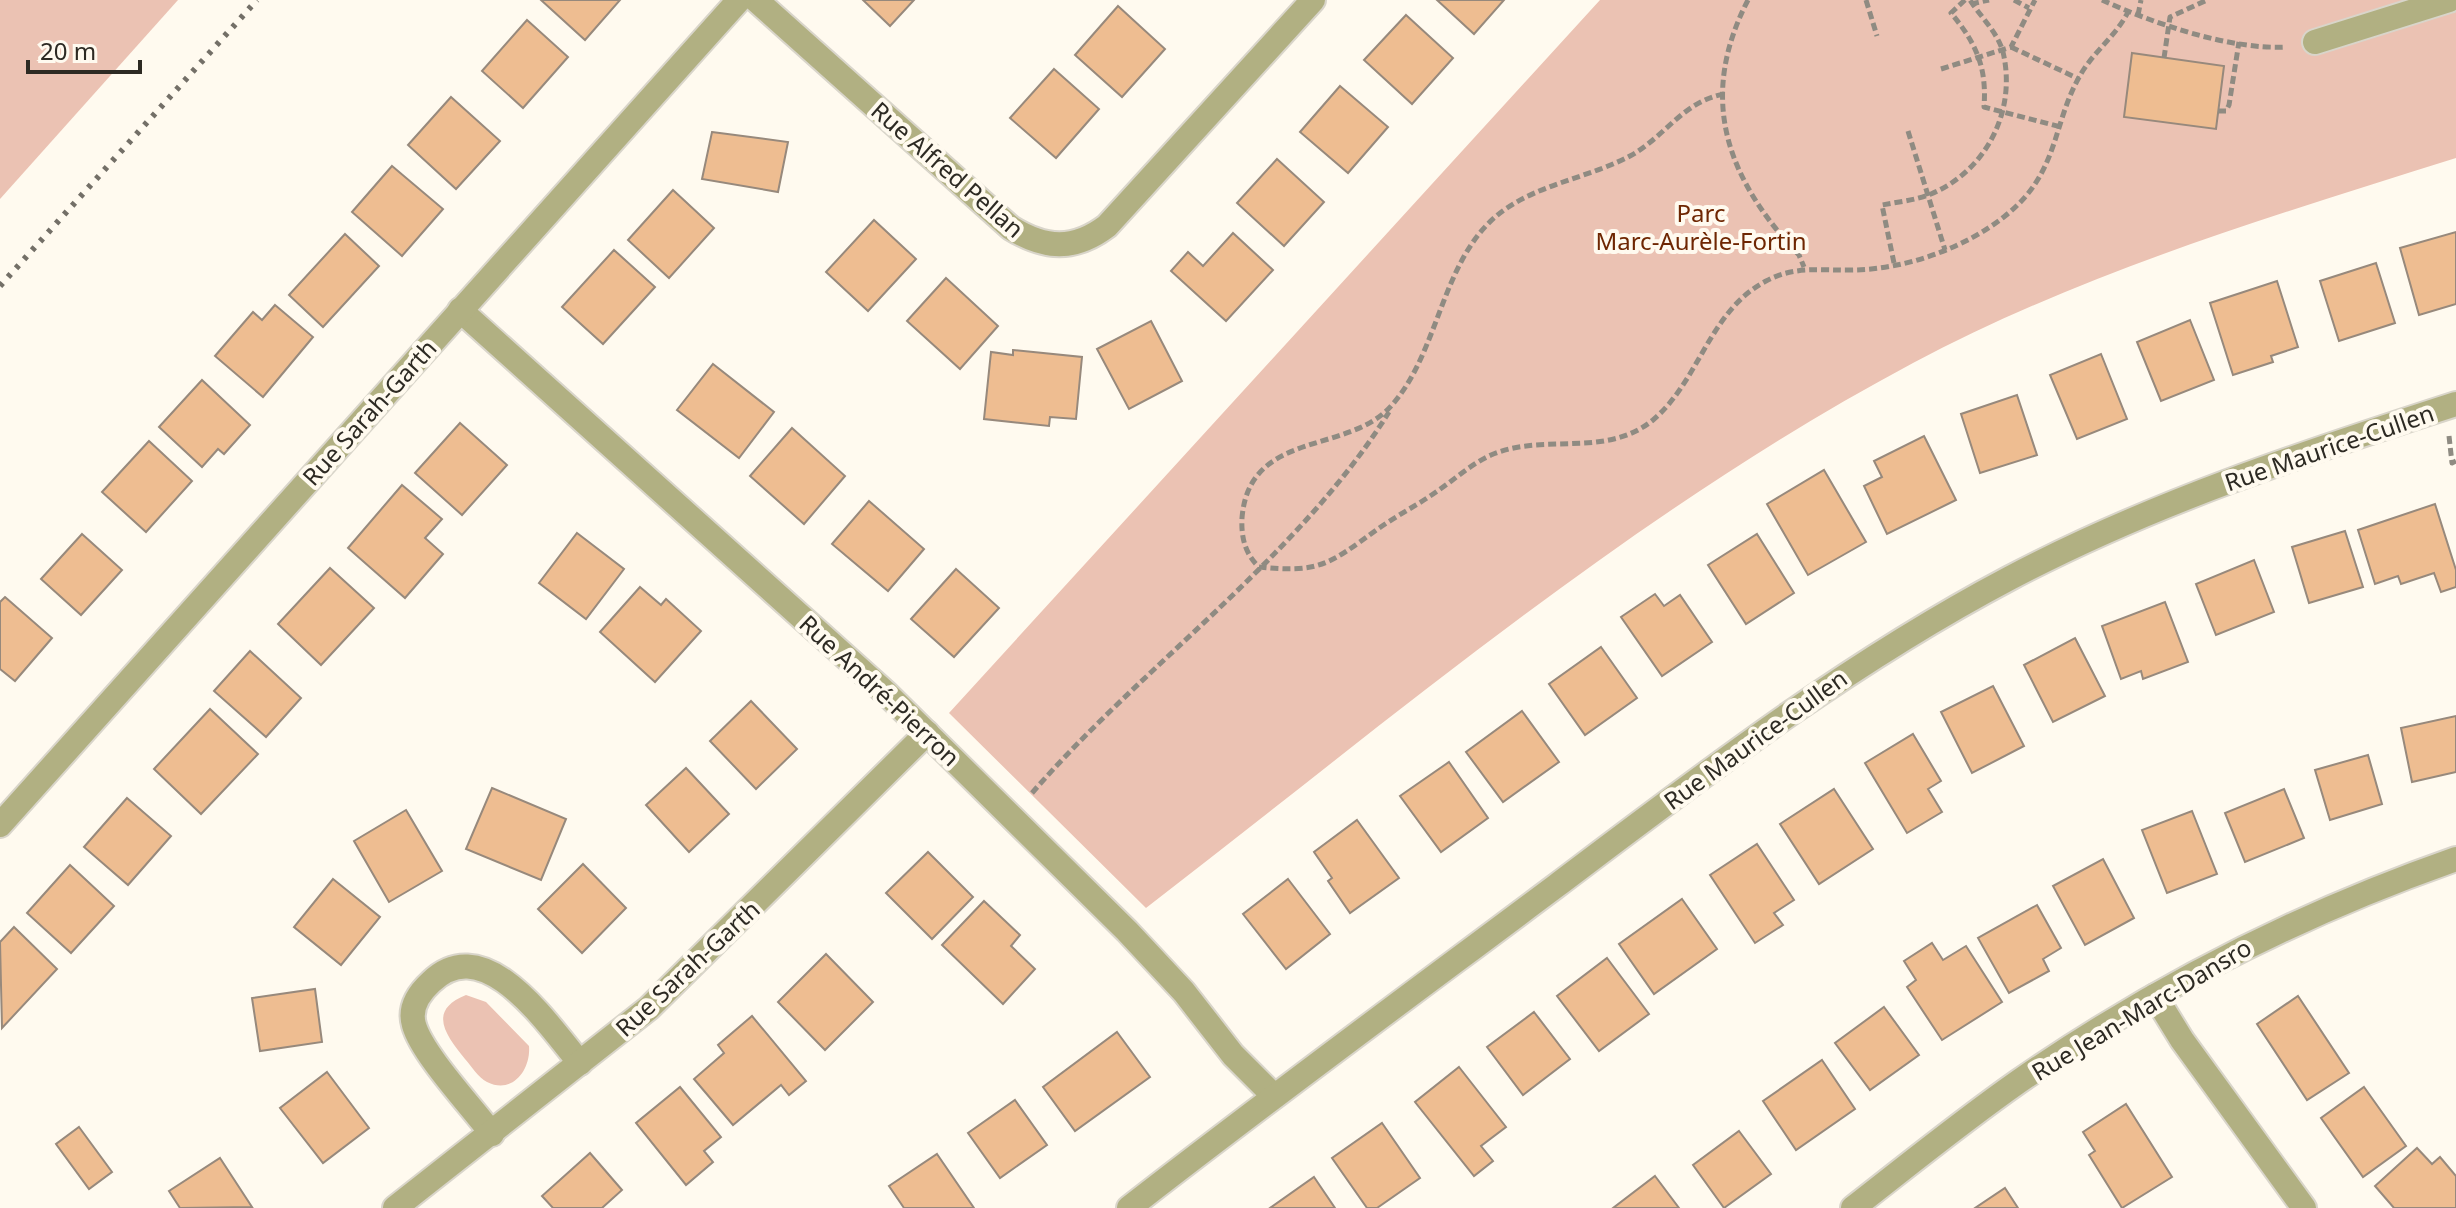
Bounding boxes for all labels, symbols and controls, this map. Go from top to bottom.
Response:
scale bar [28,24,140,74]
text: 20 m [40,34,96,67]
street label: Rue Alfred Pellan [865,94,1031,244]
park label: Parc Marc-Aurèle-Fortin [1595,196,1807,257]
street label: Rue Sarah-Garth [295,332,443,492]
street label: Rue Maurice-Cullen [2220,396,2438,498]
street label: Rue André-Pierron [793,607,967,773]
street label: Rue Maurice-Cullen [1657,661,1853,817]
street label: Rue Sarah-Garth [608,893,766,1043]
street label: Rue Jean-Marc-Dansro [2025,930,2257,1088]

